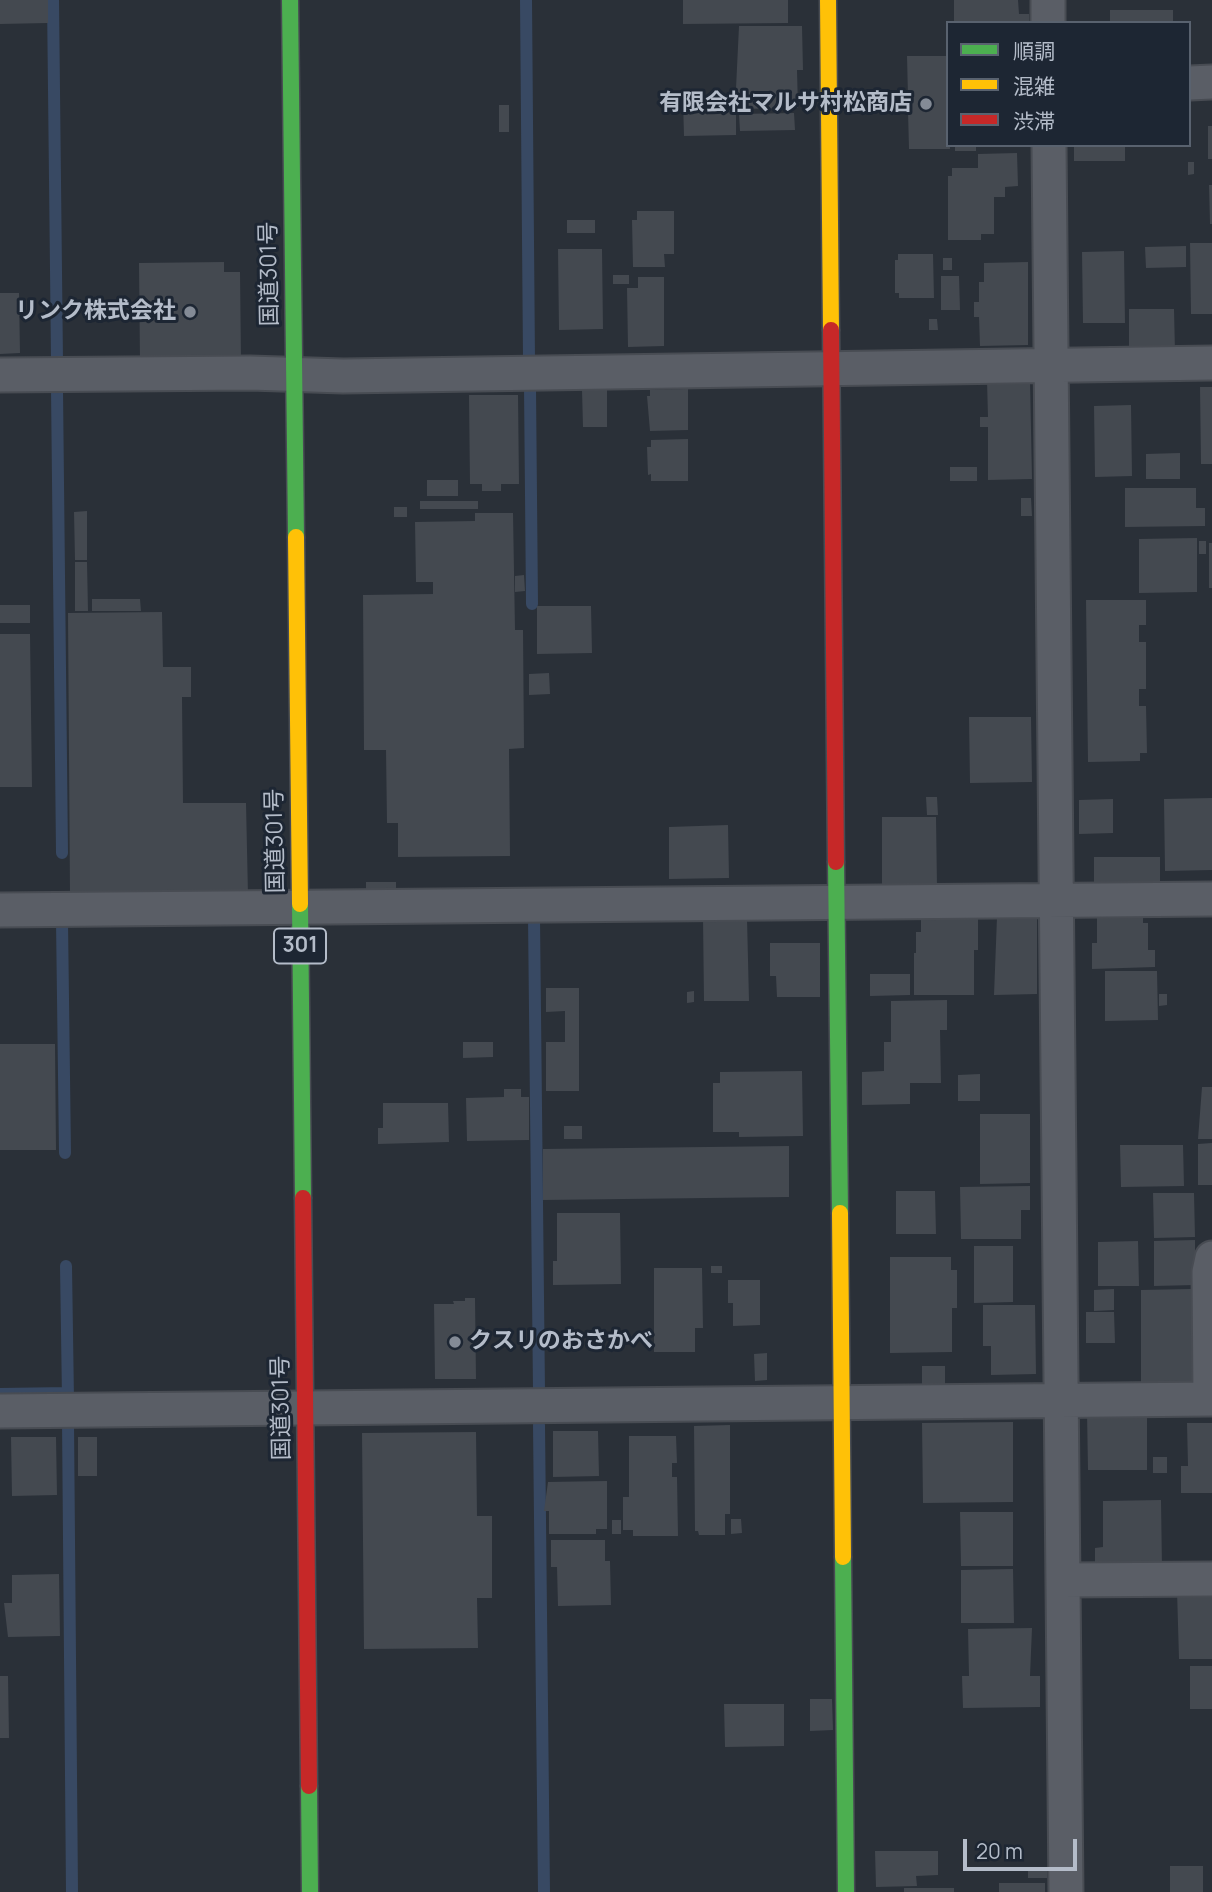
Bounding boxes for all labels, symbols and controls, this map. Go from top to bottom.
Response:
legend [946,21,1191,147]
text: 順調 [1013,37,1055,65]
text: 混雑 [1013,72,1055,100]
place label: 有限会社マルサ村松商店 [659,90,912,118]
marker: 有限会社マルサ村松商店 [918,96,934,112]
text: 渋滞 [1013,107,1055,135]
street label: 国道301号 [255,221,285,327]
place label: リンク株式会社 [15,298,176,326]
marker: リンク株式会社 [182,304,198,320]
street label: 国道301号 [261,788,291,894]
road number: 301 [274,928,326,964]
place label: クスリのおさかべ [469,1328,653,1356]
marker: クスリのおさかべ [447,1334,463,1350]
street label: 国道301号 [267,1355,297,1461]
scale bar [967,1826,1081,1870]
text: 20 m [976,1837,1023,1865]

